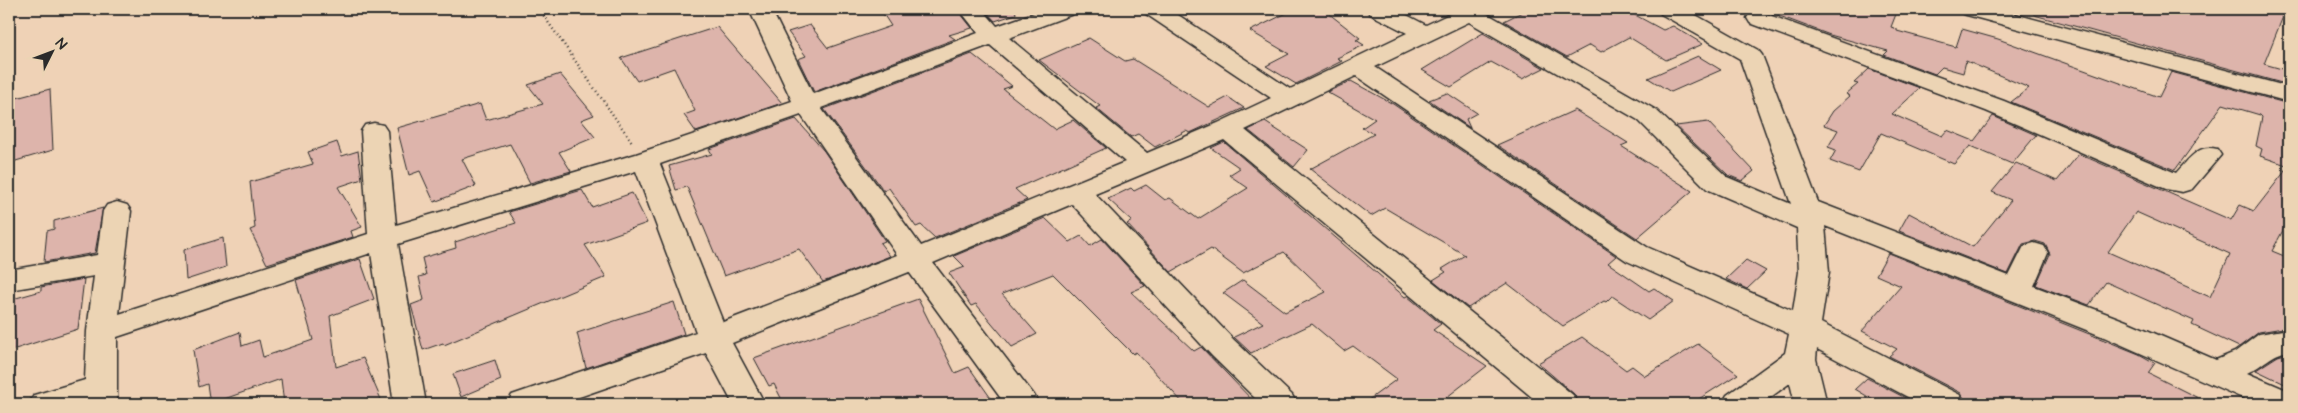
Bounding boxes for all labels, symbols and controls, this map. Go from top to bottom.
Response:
north arrow [28,28,78,78]
text: N [51,34,71,54]

